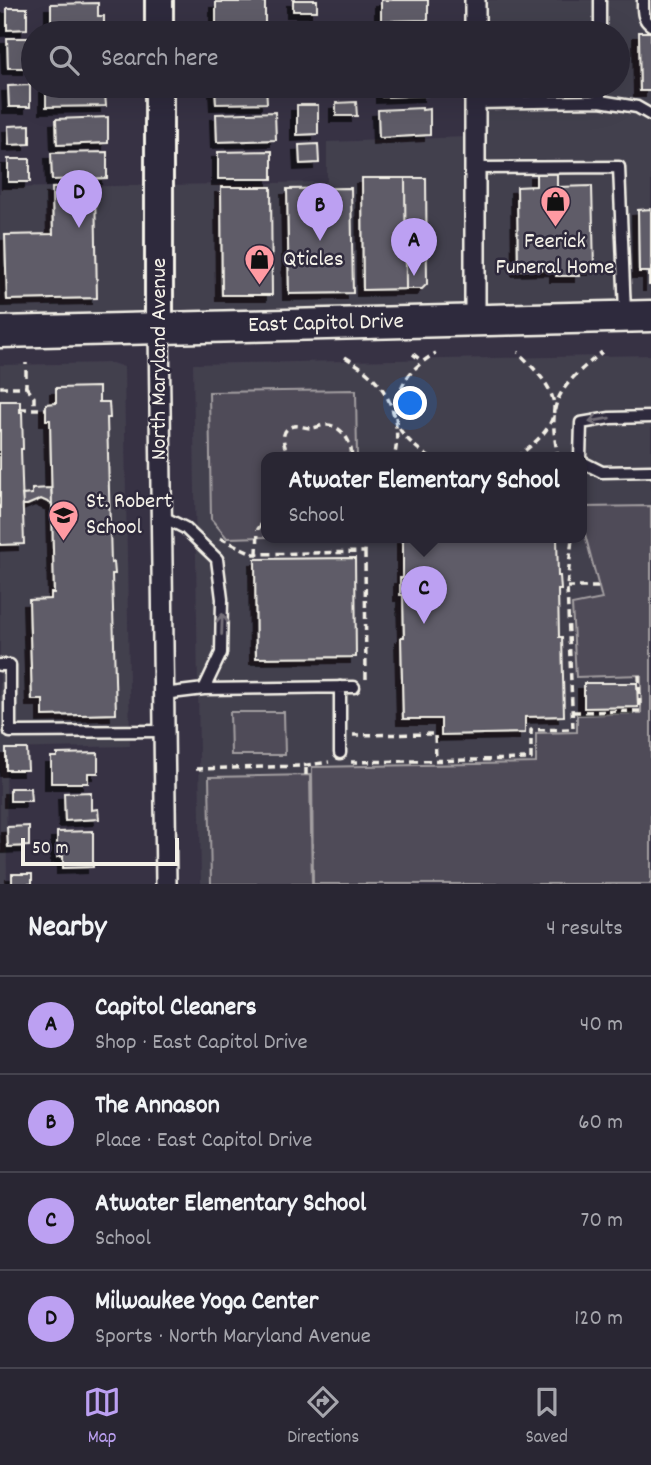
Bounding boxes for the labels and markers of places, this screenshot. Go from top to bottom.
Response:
pin: D [56,170,102,228]
pin: B [297,183,343,241]
shop icon: Feerick Funeral Home [538,184,572,228]
pin: A [391,218,437,276]
place label: Feerick Funeral Home [496,226,614,285]
shop icon: Qticles [243,243,277,287]
place label: Qticles [283,244,344,277]
place label: St. Robert School [86,486,172,545]
school or university icon: St. Robert School [46,498,80,542]
pin: C [401,566,447,624]

